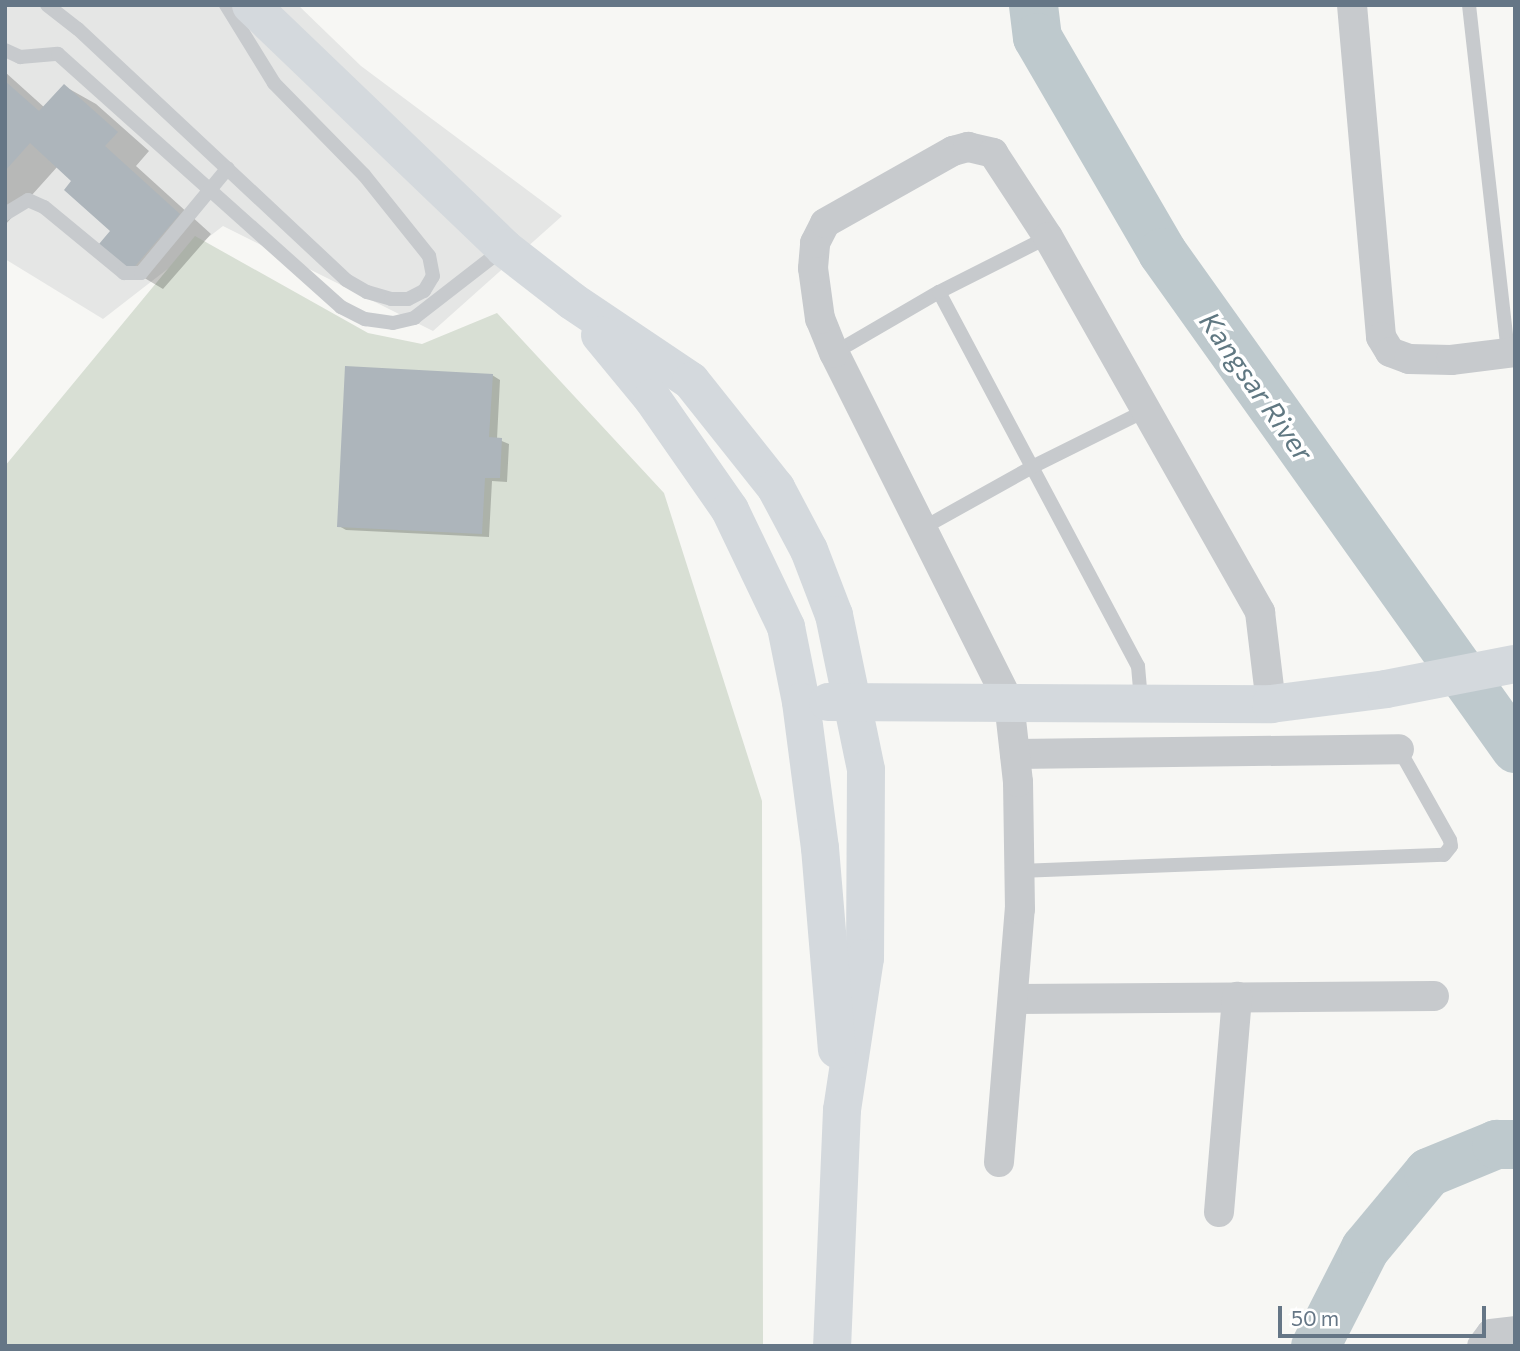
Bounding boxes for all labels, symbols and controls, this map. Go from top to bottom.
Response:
water label: Kangsar River [1193,305,1321,467]
scale bar [1282,1292,1490,1336]
text: 50 m [1291,1305,1339,1330]

